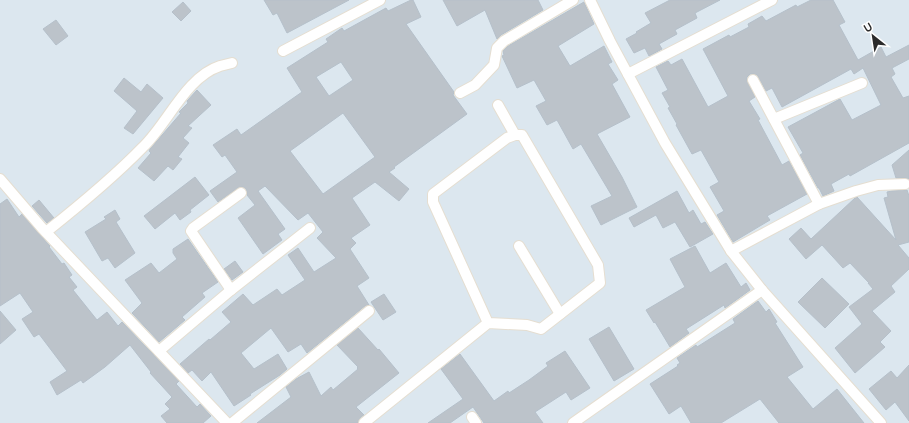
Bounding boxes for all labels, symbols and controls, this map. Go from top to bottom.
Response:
north arrow [853,16,893,56]
text: U [861,19,875,35]

